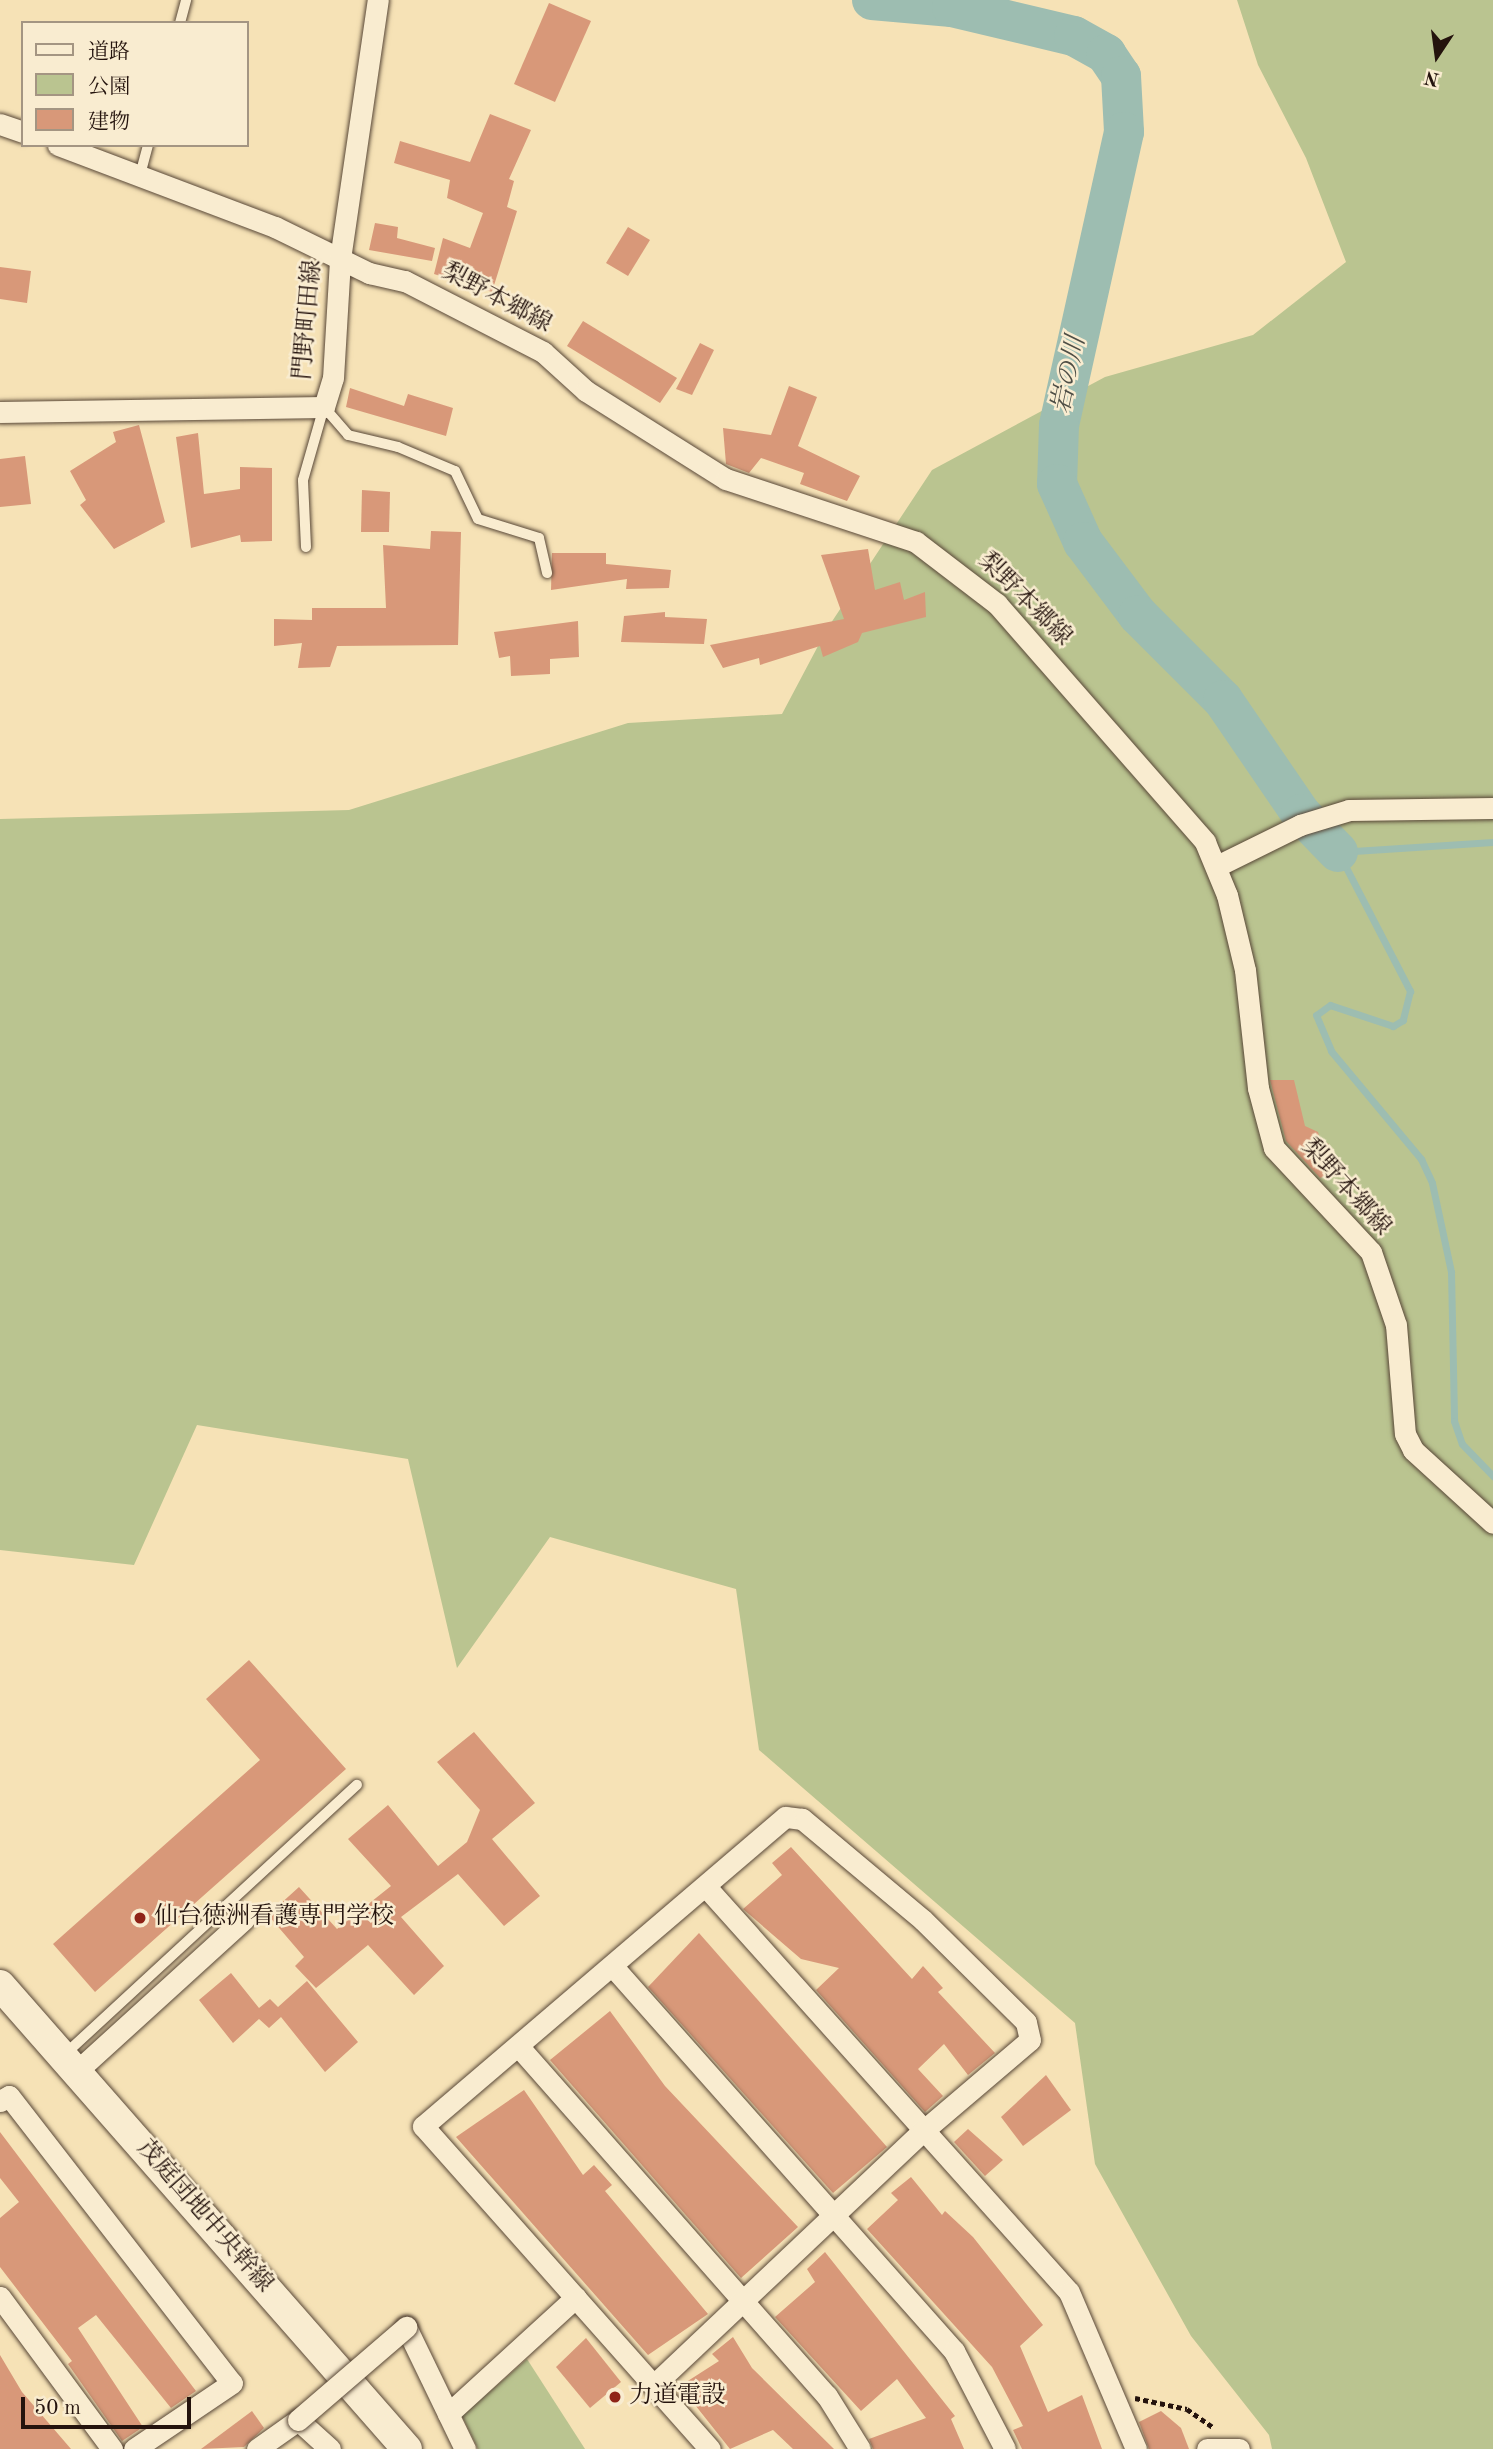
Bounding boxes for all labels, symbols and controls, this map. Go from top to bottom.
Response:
legend [21,21,248,147]
north arrow [1402,21,1472,91]
text: 道路 [88,42,130,63]
text: N [1423,66,1441,88]
text: 公園 [88,77,130,98]
text: 建物 [88,112,130,133]
street label: 梨野本郷線 [436,258,556,340]
street label: 門野町田線 [289,259,329,381]
water label: 岩の川 [1047,334,1093,416]
street label: 梨野本郷線 [971,547,1077,653]
street label: 梨野本郷線 [1294,1134,1396,1242]
place label: 仙台徳洲看護専門学校 [154,1904,394,1932]
marker: 仙台徳洲看護専門学校 [132,1910,148,1926]
street label: 茂庭団地中央幹線 [130,2135,278,2299]
scale bar [24,2382,194,2426]
place label: 力道電設 [629,2383,725,2411]
marker: 力道電設 [607,2389,623,2405]
text: 50 m [34,2398,81,2419]

